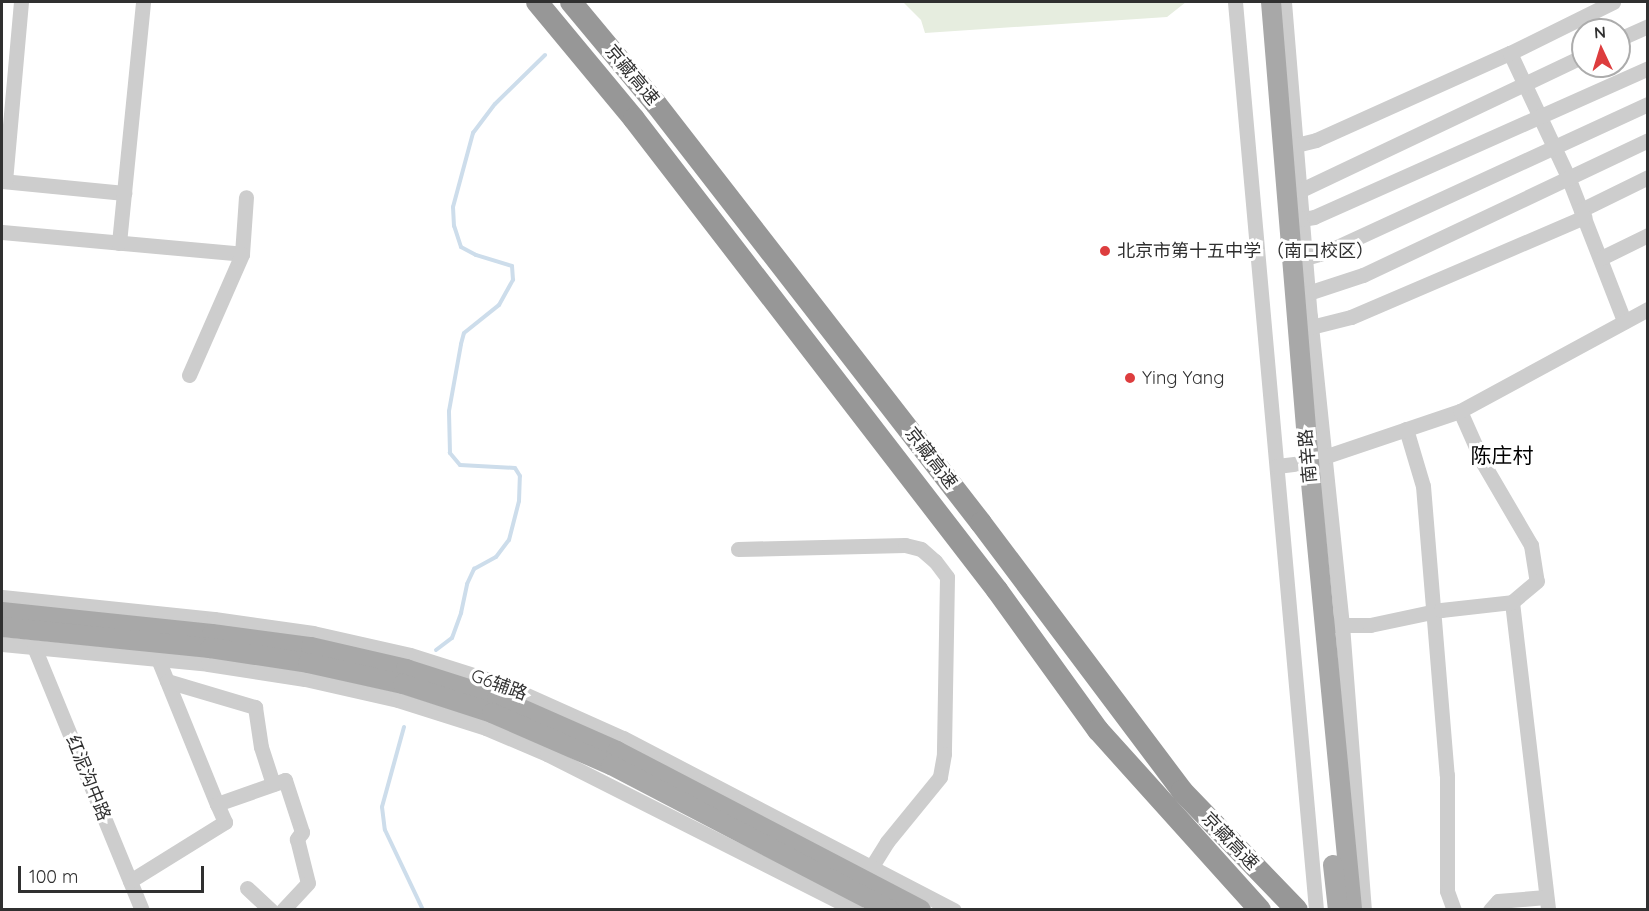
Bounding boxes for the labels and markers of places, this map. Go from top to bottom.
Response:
place label: 北京市第十五中学 （南口校区） [1117,240,1374,262]
marker: 北京市第十五中学 （南口校区） [1098,244,1112,258]
place label: Ying Yang [1142,367,1224,389]
marker: Ying Yang [1123,371,1137,385]

